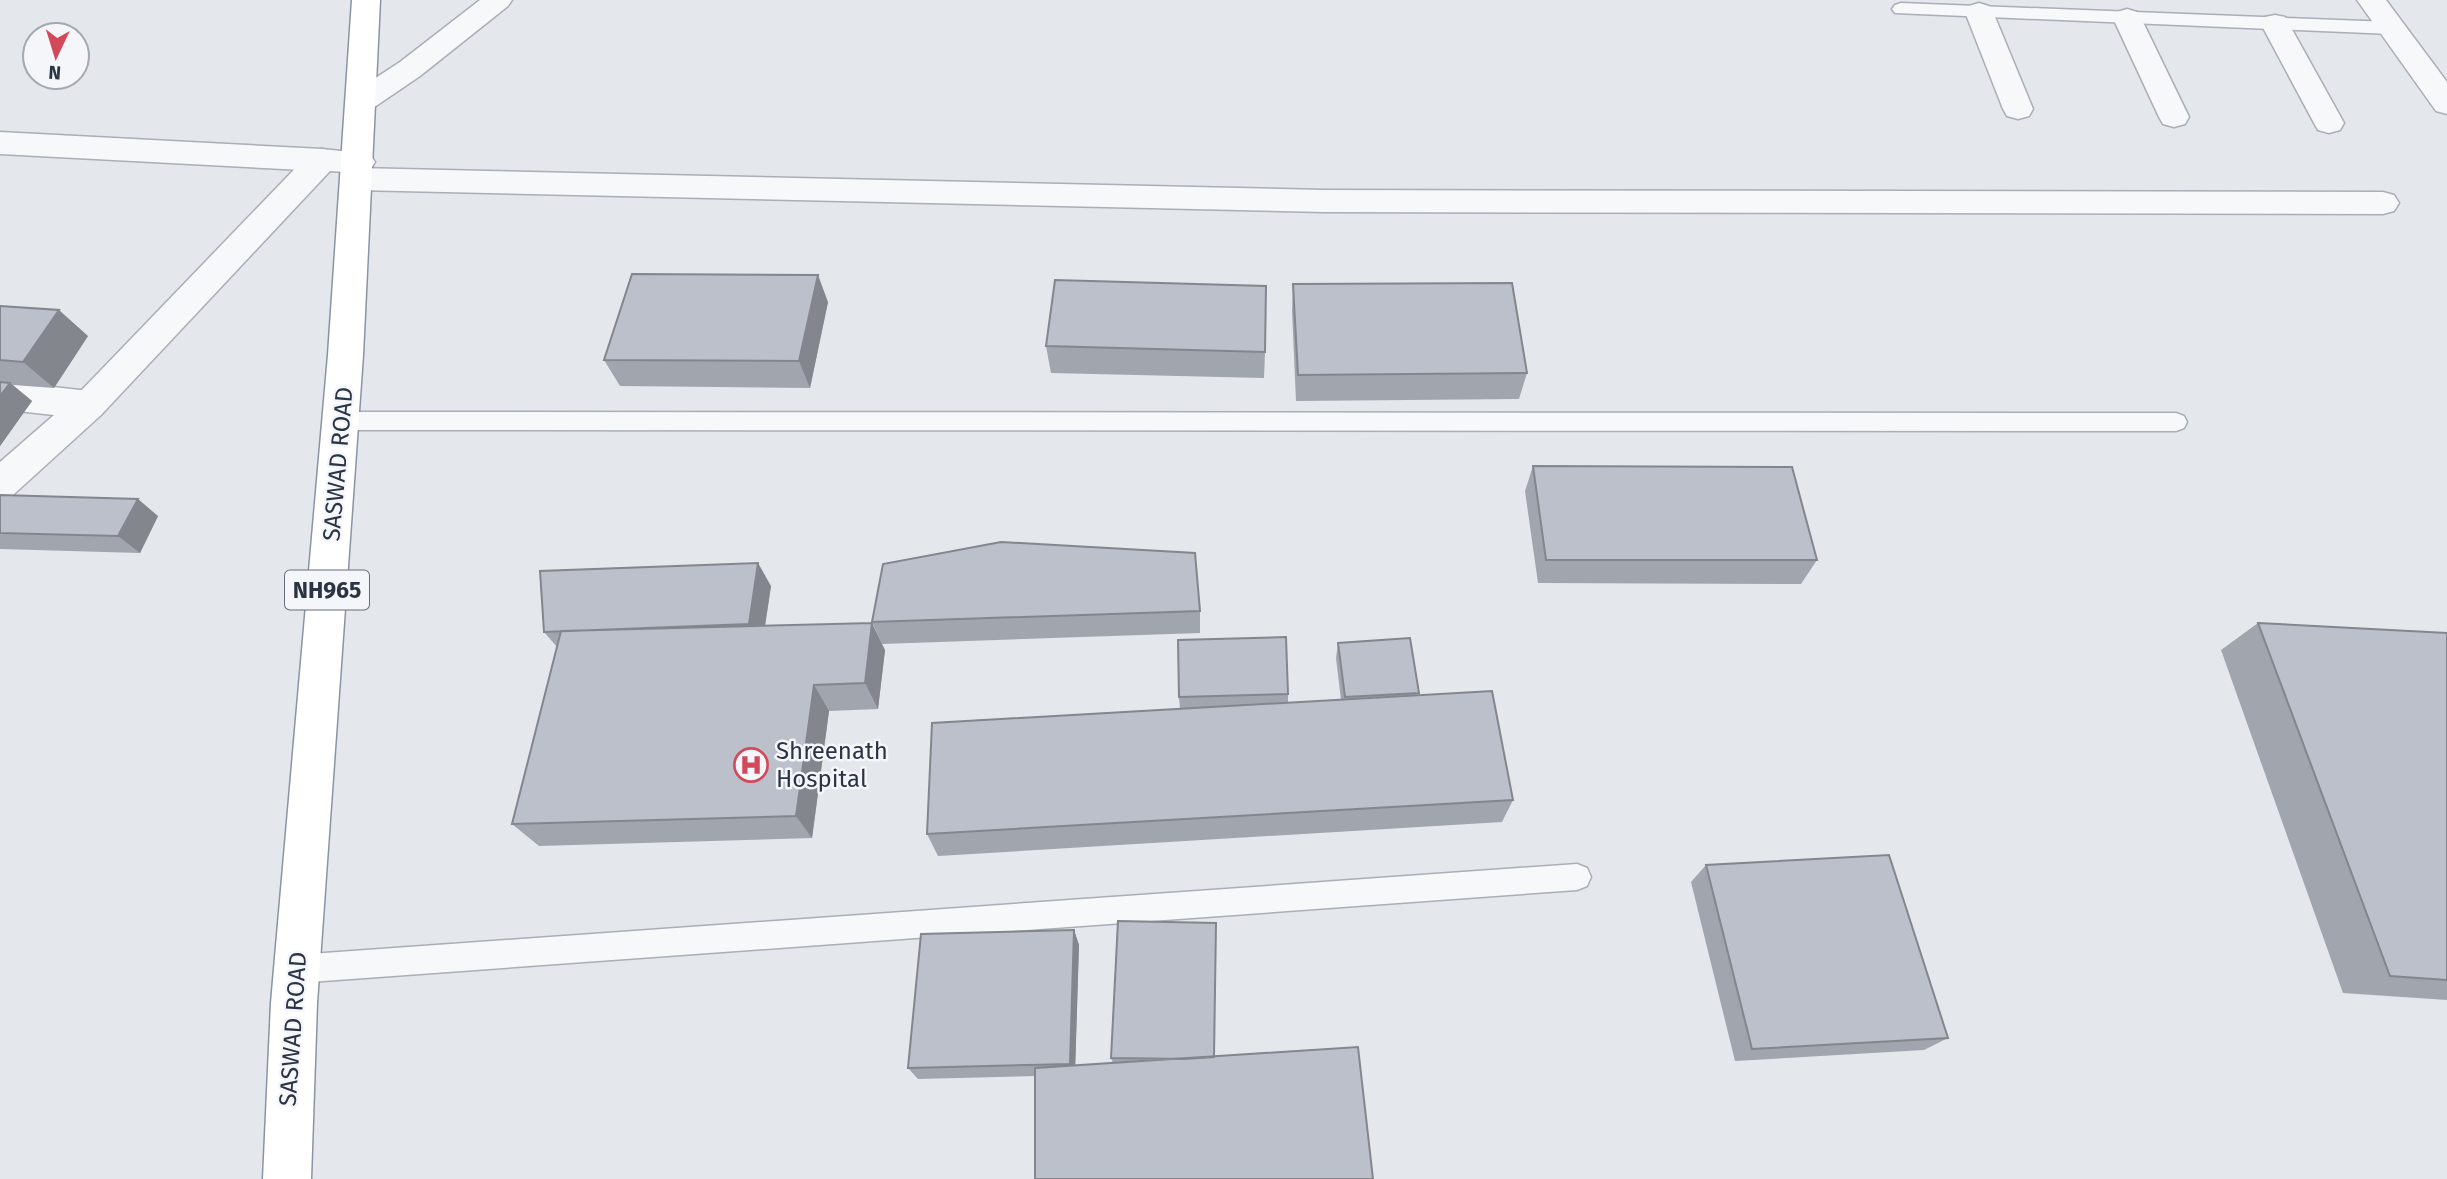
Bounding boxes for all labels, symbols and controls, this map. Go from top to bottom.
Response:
north arrow [21,21,91,91]
text: N [48,61,62,84]
street label: SASWAD ROAD [317,386,359,542]
road number: NH965 [285,570,369,610]
place label: Shreenath Hospital [776,737,888,793]
hospital icon: Shreenath Hospital [732,746,770,784]
street label: SASWAD ROAD [274,951,312,1107]

